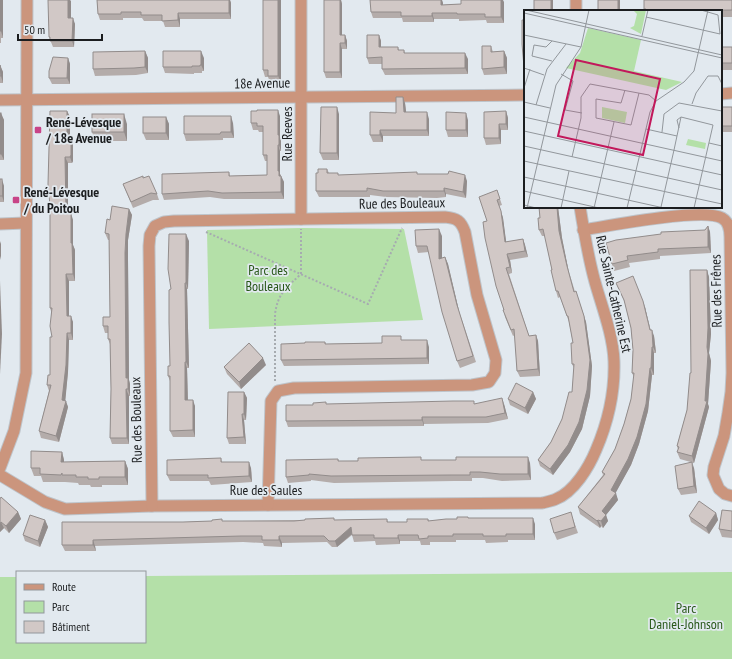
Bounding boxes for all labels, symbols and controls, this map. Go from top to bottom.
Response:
inset map [524,10,722,208]
scale bar [18,16,102,42]
text: 50 m [24,22,45,37]
street label: 18e Avenue [234,74,291,92]
street label: Rue Reeves [278,106,296,161]
place label: René-Lévesque / 18e Avenue [45,113,121,147]
marker: René-Lévesque / 18e Avenue [33,125,43,135]
place label: René-Lévesque / du Poitou [23,183,99,217]
street label: Rue des Bouleaux [359,193,446,213]
marker: René-Lévesque / du Poitou [11,195,21,205]
street label: Rue Sainte-Catherine Est [592,234,636,355]
street label: Rue des Frênes [706,254,726,328]
park label: Parc des Bouleaux [245,261,291,295]
street label: Rue des Bouleaux [126,376,146,463]
street label: Rue des Saules [230,481,303,499]
legend [16,571,146,643]
text: Route [52,579,76,594]
text: Parc [52,599,70,614]
park label: Parc Daniel-Johnson [649,599,723,633]
text: Bâtiment [52,619,90,634]

